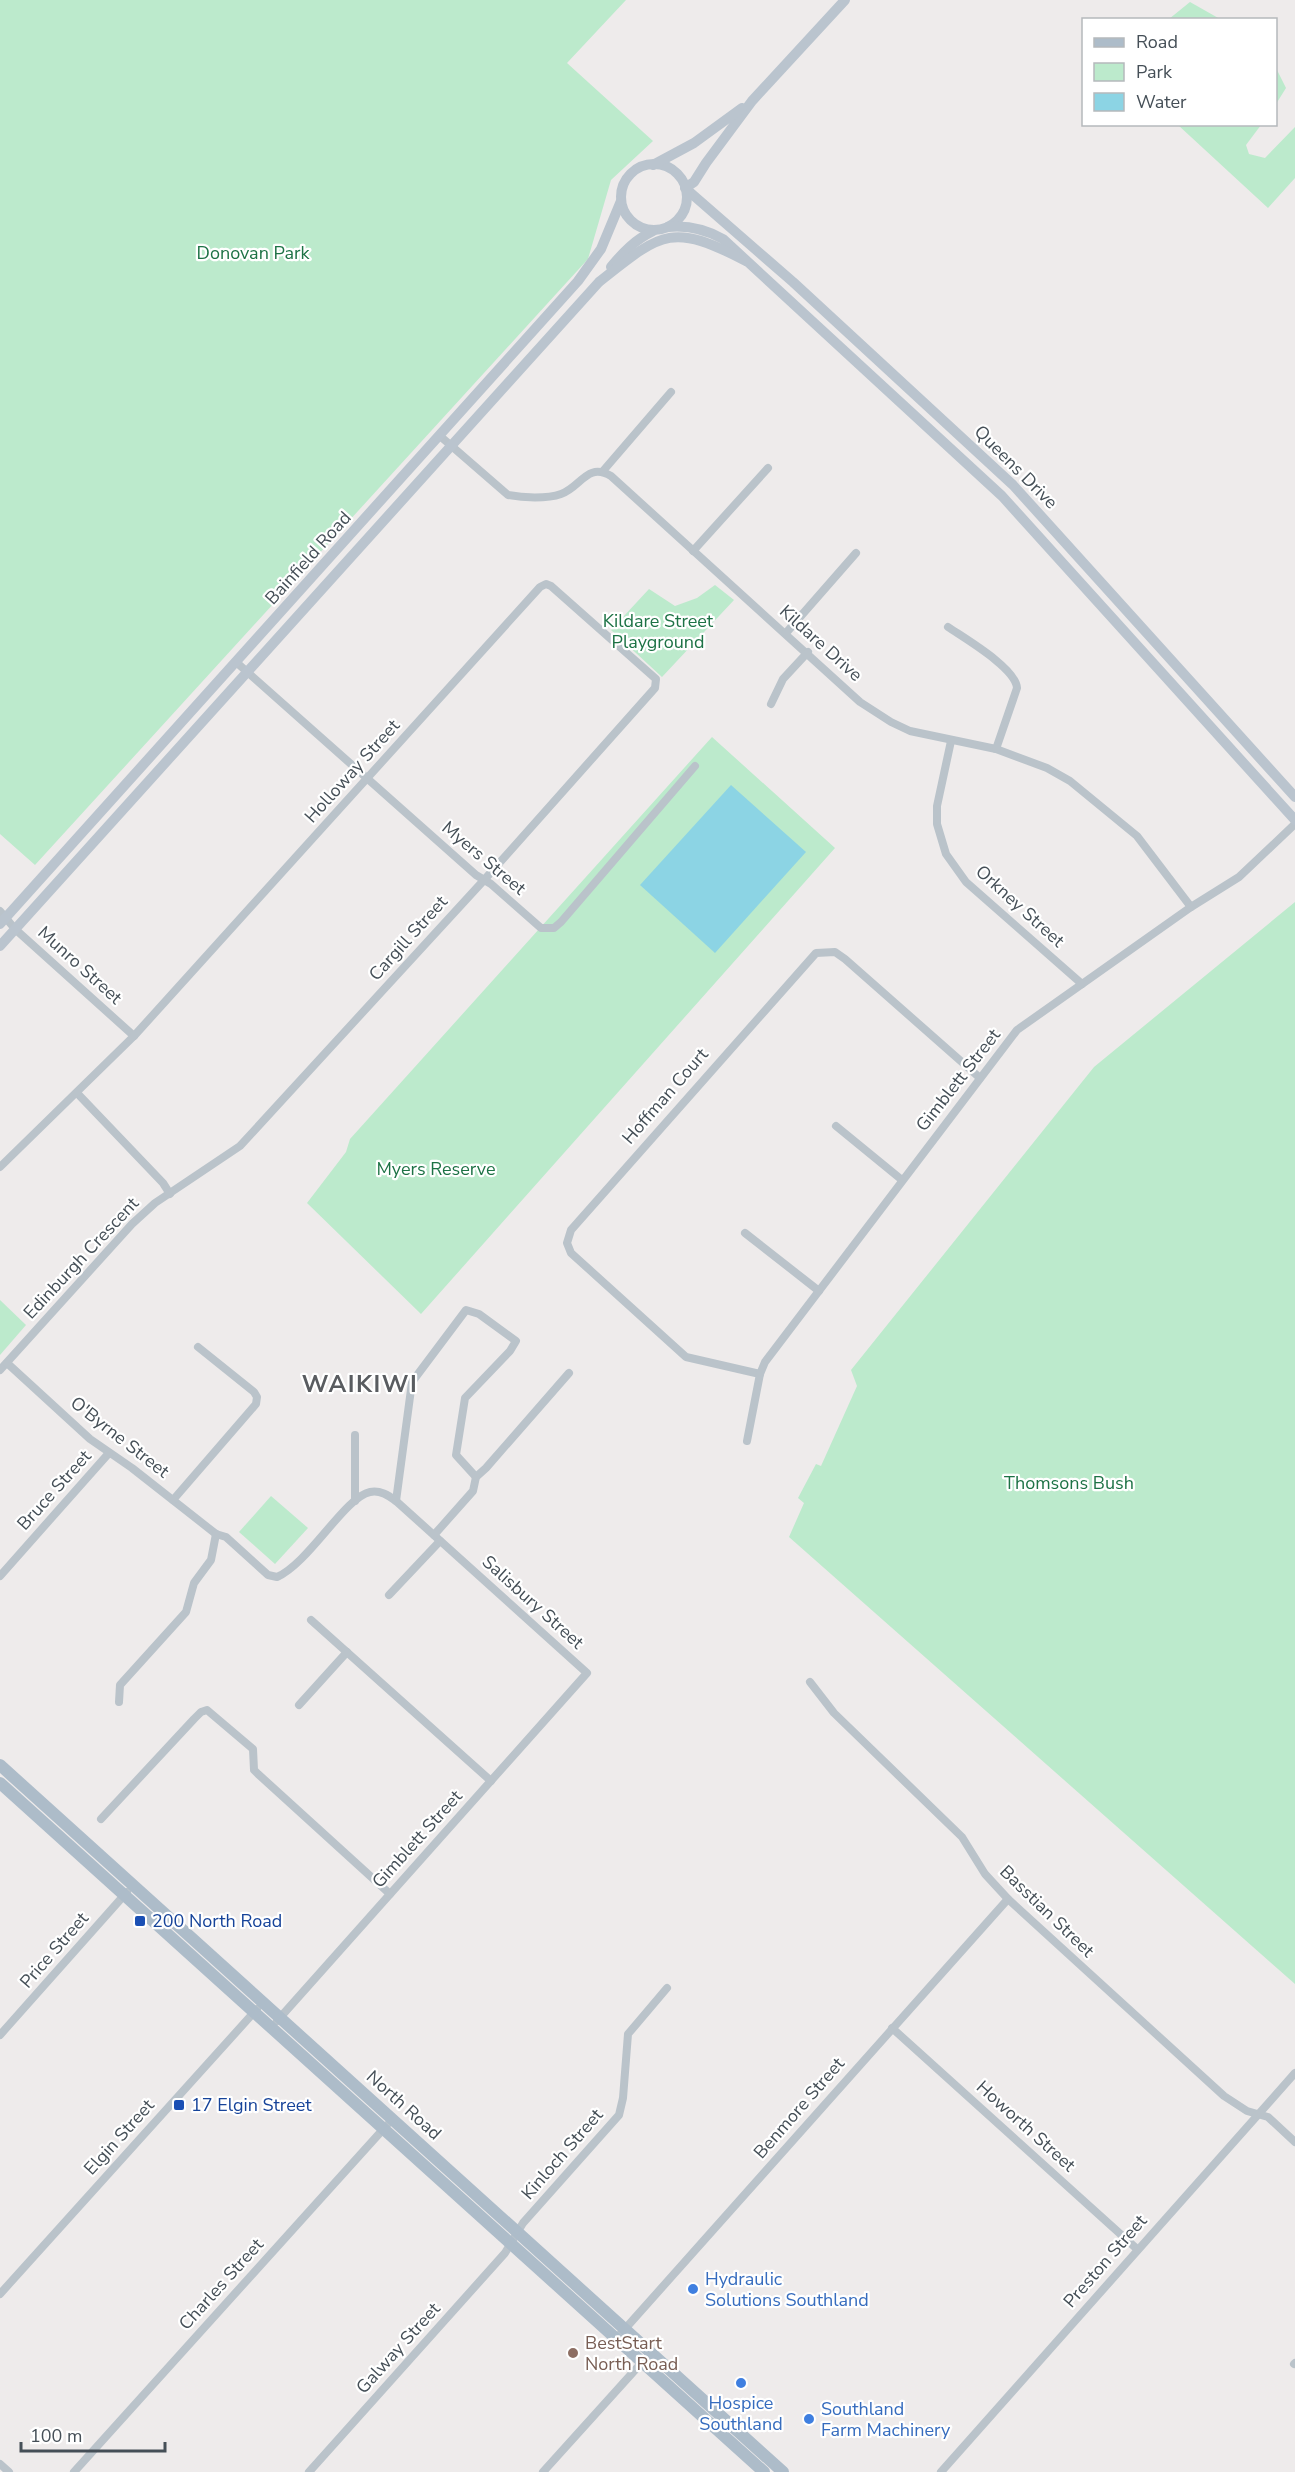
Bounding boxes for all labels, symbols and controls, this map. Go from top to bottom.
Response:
legend [1082,18,1277,126]
text: Road [1136,30,1178,54]
text: Park [1136,60,1173,84]
text: Water [1136,90,1187,114]
park label: Donovan Park [197,241,310,265]
street label: Queens Drive [969,420,1063,514]
street label: Bainfield Road [260,506,356,610]
street label: Kildare Drive [774,599,868,687]
park label: Kildare Street Playground [603,609,714,654]
street label: Holloway Street [299,714,405,828]
street label: Myers Street [437,816,532,901]
street label: Orkney Street [970,860,1070,953]
street label: Cargill Street [363,890,453,986]
street label: Munro Street [33,921,128,1010]
street label: Gimblett Street [910,1023,1006,1136]
street label: Hoffman Court [617,1042,714,1149]
park label: Myers Reserve [376,1157,496,1181]
street label: Edinburgh Crescent [18,1191,144,1324]
district label: WAIKIWI [302,1368,418,1400]
street label: O'Byrne Street [66,1391,175,1484]
street label: Bruce Street [12,1444,97,1535]
park label: Thomsons Bush [1004,1471,1134,1495]
street label: Salisbury Street [477,1550,590,1655]
street label: Gimblett Street [367,1784,468,1893]
street label: Basstian Street [994,1860,1100,1963]
street label: Price Street [14,1906,94,1993]
place label: 200 North Road [152,1909,282,1933]
marker: 200 North Road [133,1914,147,1928]
street label: Benmore Street [748,2052,850,2164]
street label: North Road [361,2065,447,2145]
street label: Howorth Street [971,2075,1081,2177]
street label: Elgin Street [78,2093,160,2180]
place label: 17 Elgin Street [191,2093,312,2117]
marker: 17 Elgin Street [172,2098,186,2112]
street label: Kinloch Street [516,2103,609,2205]
street label: Preston Street [1058,2209,1153,2313]
street label: Charles Street [173,2233,269,2335]
place label: Hydraulic Solutions Southland [705,2267,869,2312]
marker: Hydraulic Solutions Southland [686,2282,700,2296]
street label: Galway Street [351,2297,446,2399]
place label: BestStart North Road [585,2331,678,2376]
marker: BestStart North Road [566,2346,580,2360]
marker: Hospice Southland [734,2376,748,2390]
place label: Hospice Southland [699,2391,783,2436]
place label: Southland Farm Machinery [821,2397,951,2442]
marker: Southland Farm Machinery [802,2412,816,2426]
scale bar [21,2415,165,2453]
text: 100 m [30,2424,82,2448]

